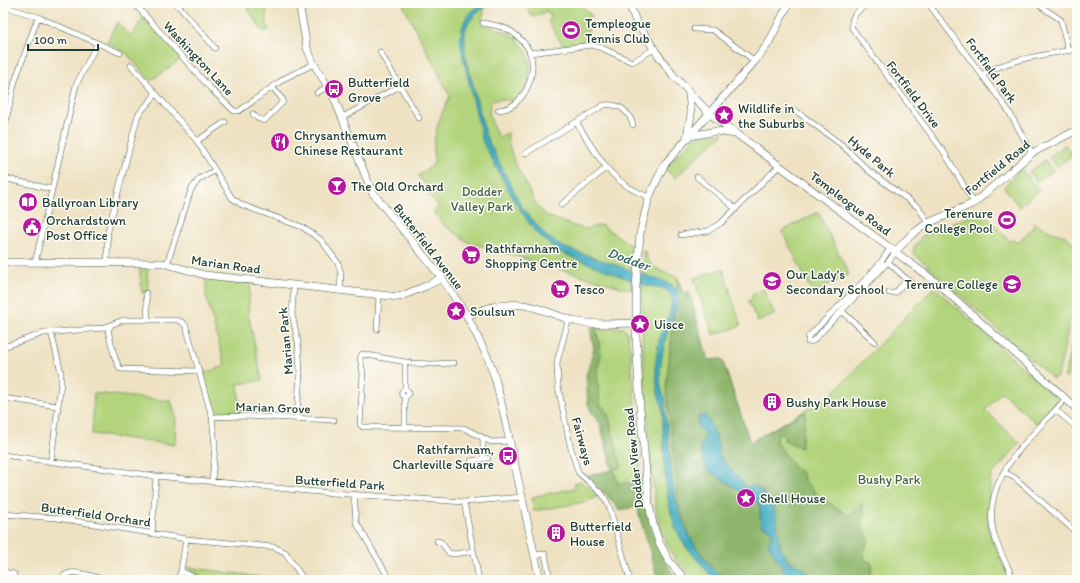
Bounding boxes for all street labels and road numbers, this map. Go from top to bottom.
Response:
street label: Washington Lane [160,18,237,99]
street label: Fortfield Park [963,35,1020,106]
street label: Fortfield Drive [883,58,944,131]
street label: Hyde Park [845,132,898,181]
street label: Fortfield Road [962,137,1033,198]
street label: Templeogue Road [807,168,894,239]
street label: Butterfield Avenue [390,200,467,292]
street label: Marian Road [190,252,262,277]
street label: Marian Park [275,306,296,375]
street label: Marian Grove [235,399,311,416]
street label: Dodder View Road [621,407,646,509]
street label: Fairways [569,416,596,467]
street label: Butterfield Park [295,472,386,493]
street label: Butterfield Orchard [40,499,152,530]

